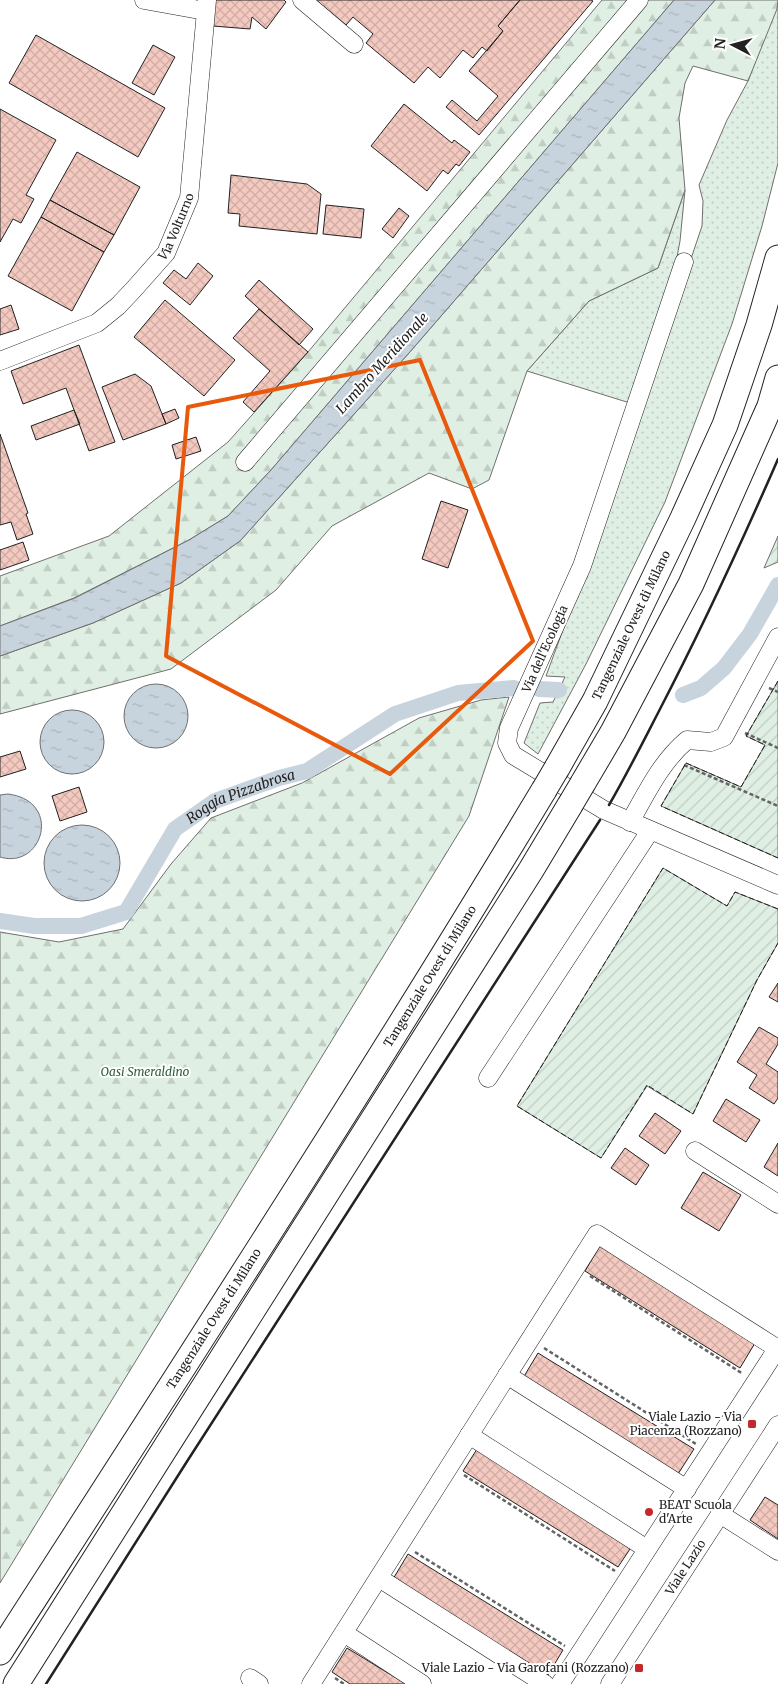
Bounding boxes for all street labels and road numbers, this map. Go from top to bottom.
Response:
street label: Via Volturno [154,193,196,264]
street label: Tangenziale Ovest di Milano [589,548,673,702]
street label: Via dell'Ecologia [518,602,571,696]
street label: Tangenziale Ovest di Milano [380,902,479,1050]
street label: Tangenziale Ovest di Milano [163,1245,264,1392]
street label: Viale Lazio [661,1537,709,1598]

